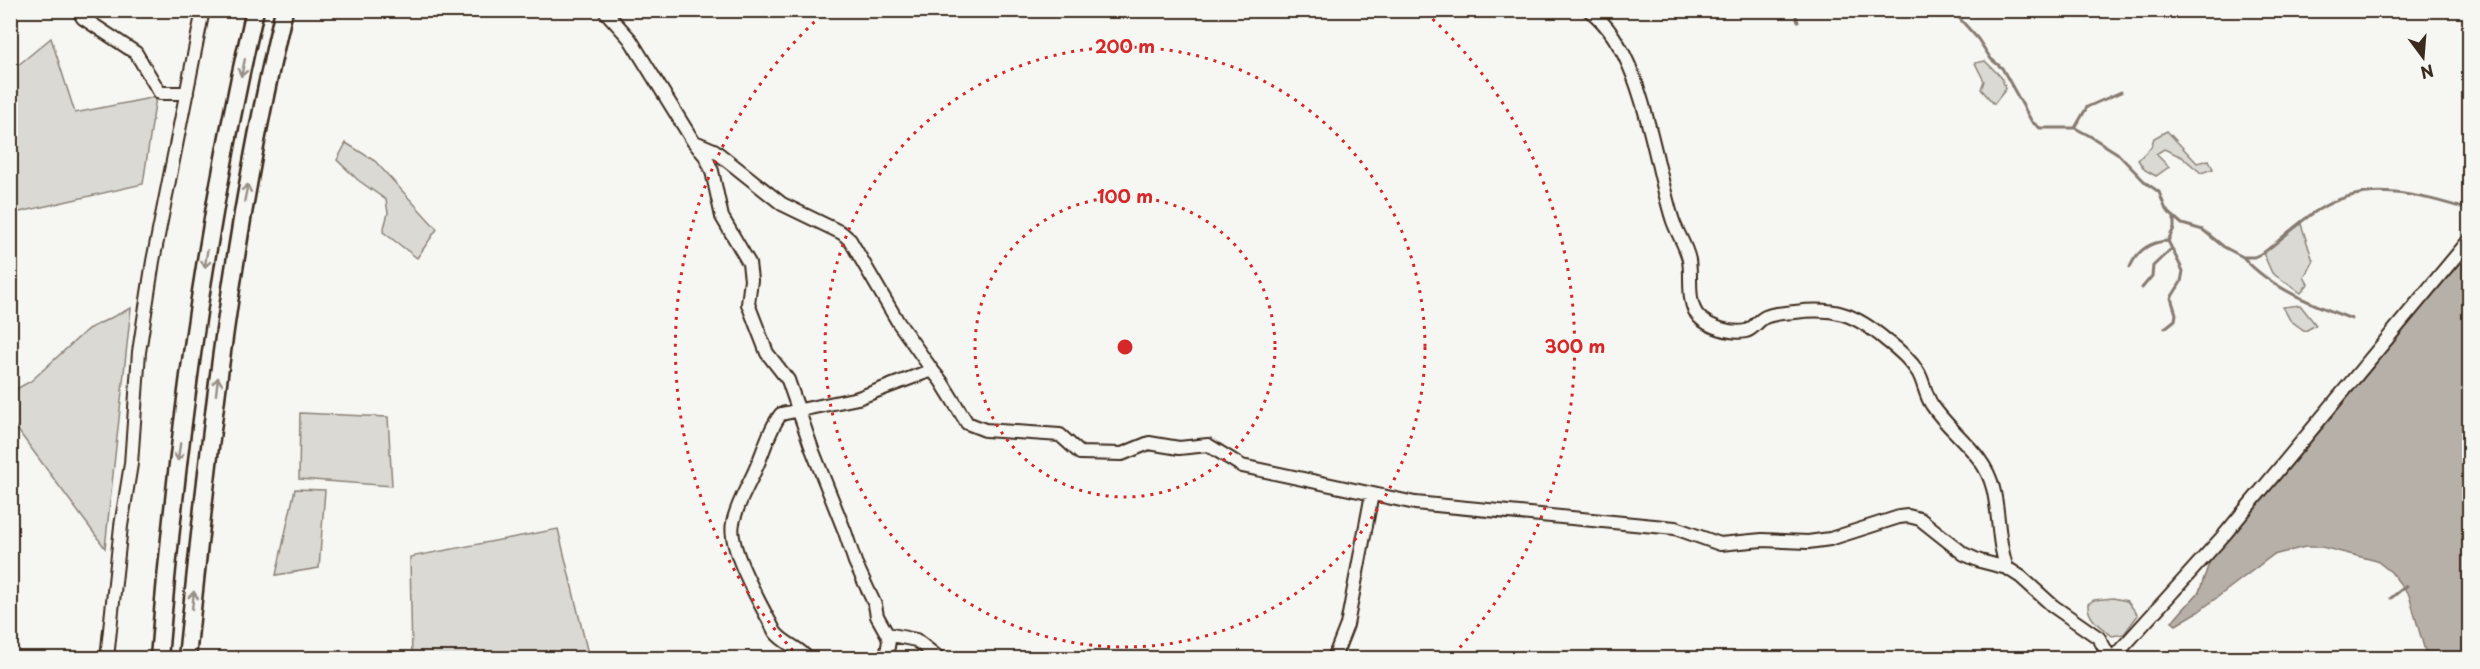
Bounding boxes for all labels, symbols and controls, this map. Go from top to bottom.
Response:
north arrow [2393,27,2453,87]
text: 200 m [1095,32,1155,59]
one-way arrow [237,57,248,77]
text: N [2418,59,2437,86]
text: 100 m [1097,182,1153,209]
one-way arrow [241,184,252,203]
one-way arrow [201,249,212,269]
text: 300 m [1545,332,1605,359]
centre of rings [1115,337,1135,357]
one-way arrow [211,376,222,396]
one-way arrow [173,442,184,462]
one-way arrow [188,591,199,611]

